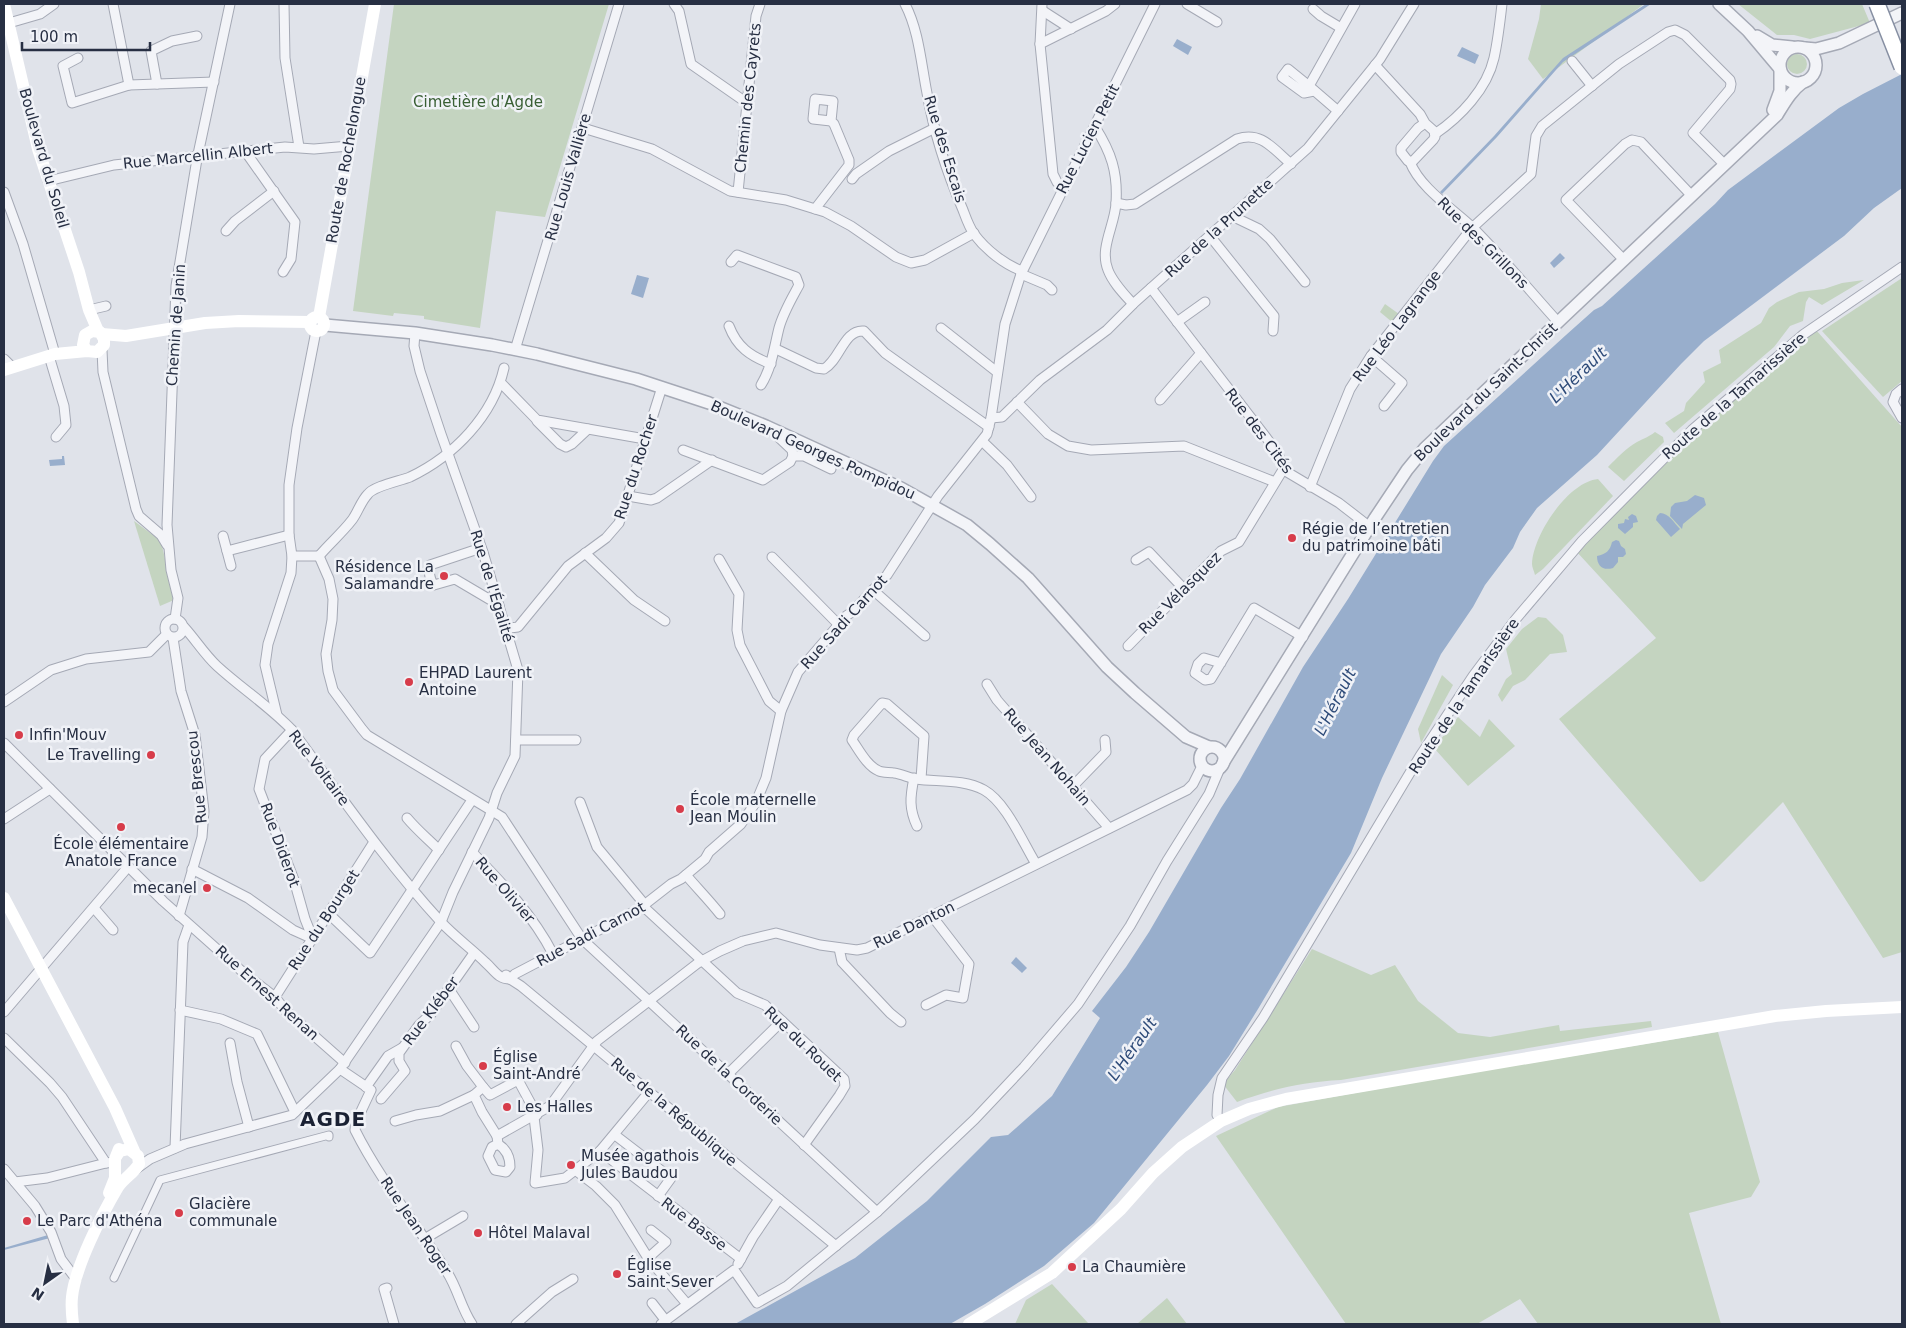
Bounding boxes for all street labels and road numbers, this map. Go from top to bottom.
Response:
street label: Chemin des Cayrets [731,22,765,174]
street label: Route de Rochelongue [322,75,370,245]
street label: Rue Lucien Petit [1053,81,1123,197]
street label: Boulevard du Soleil [15,86,73,230]
street label: Rue des Escais [920,93,970,205]
street label: Rue Louis Vallière [541,111,595,243]
street label: Rue Marcellin Albert [122,139,274,173]
street label: Rue de la Prunette [1161,175,1277,281]
street label: Rue des Grillons [1434,194,1532,292]
street label: Chemin de Janin [163,263,189,387]
street label: Rue Léo Lagrange [1349,267,1445,385]
street label: Boulevard du Saint-Christ [1411,319,1561,465]
street label: Route de la Tamarissière [1659,329,1809,463]
street label: Rue des Cités [1221,385,1297,477]
street label: Boulevard Georges Pompidou [708,397,918,503]
street label: Rue du Rocher [611,412,662,522]
street label: Rue de l'Égalité [466,527,519,644]
street label: Rue Vélasquez [1135,548,1225,638]
street label: Rue Sadi Carnot [797,571,891,673]
street label: Route de la Tamarissière [1405,615,1523,777]
street label: Rue Jean Nohain [1000,705,1094,809]
street label: Rue Voltaire [285,727,353,809]
street label: Rue Brescou [183,730,211,824]
street label: Rue Diderot [256,800,304,890]
street label: Rue Olivier [471,853,539,927]
street label: Rue du Bourget [285,866,363,974]
street label: Rue Sadi Carnot [534,898,649,970]
street label: Rue Danton [870,898,958,952]
street label: Rue Ernest Renan [212,942,322,1044]
street label: Rue Kléber [399,972,463,1049]
street label: Rue du Rouet [761,1003,846,1085]
street label: Rue de la Corderie [672,1021,786,1129]
street label: Rue de la République [607,1054,741,1170]
street label: Rue Jean Roger [377,1174,456,1279]
street label: Rue Basse [658,1193,730,1255]

